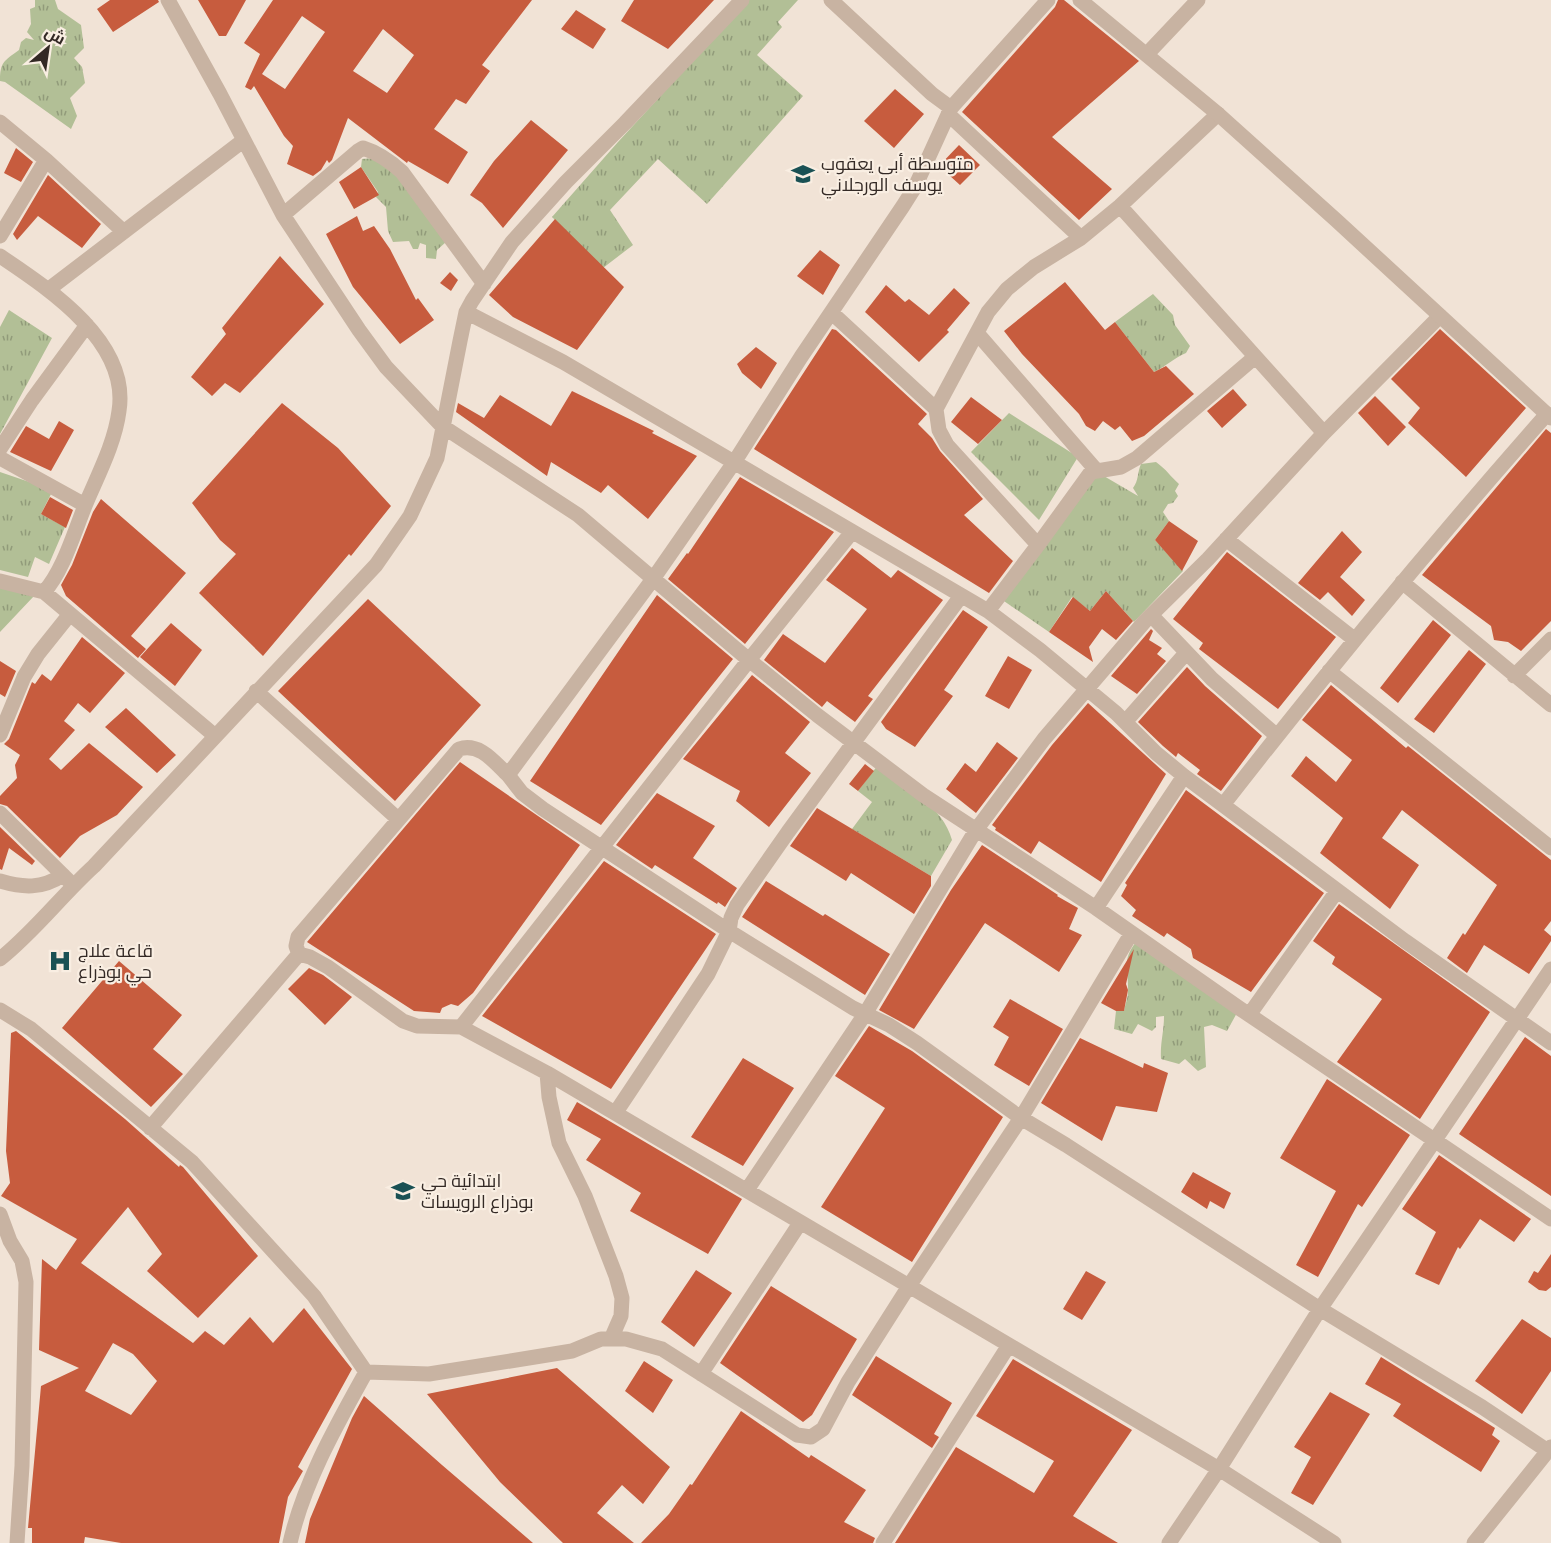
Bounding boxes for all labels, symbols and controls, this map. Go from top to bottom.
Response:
north arrow [18,18,78,78]
text: ش [41,22,69,49]
place label: متوسطة أبي يعقوب يوسف الورجلاني [821,153,974,199]
school or university icon: متوسطة أبي يعقوب يوسف الورجلاني [790,161,816,187]
place label: قاعة علاج حي بوذراع [78,940,153,986]
hospital icon: قاعة علاج حي بوذراع [47,948,73,974]
place label: ابتدائية حي بوذراع الرويسات [421,1170,534,1214]
school or university icon: ابتدائية حي بوذراع الرويسات [390,1178,416,1204]

